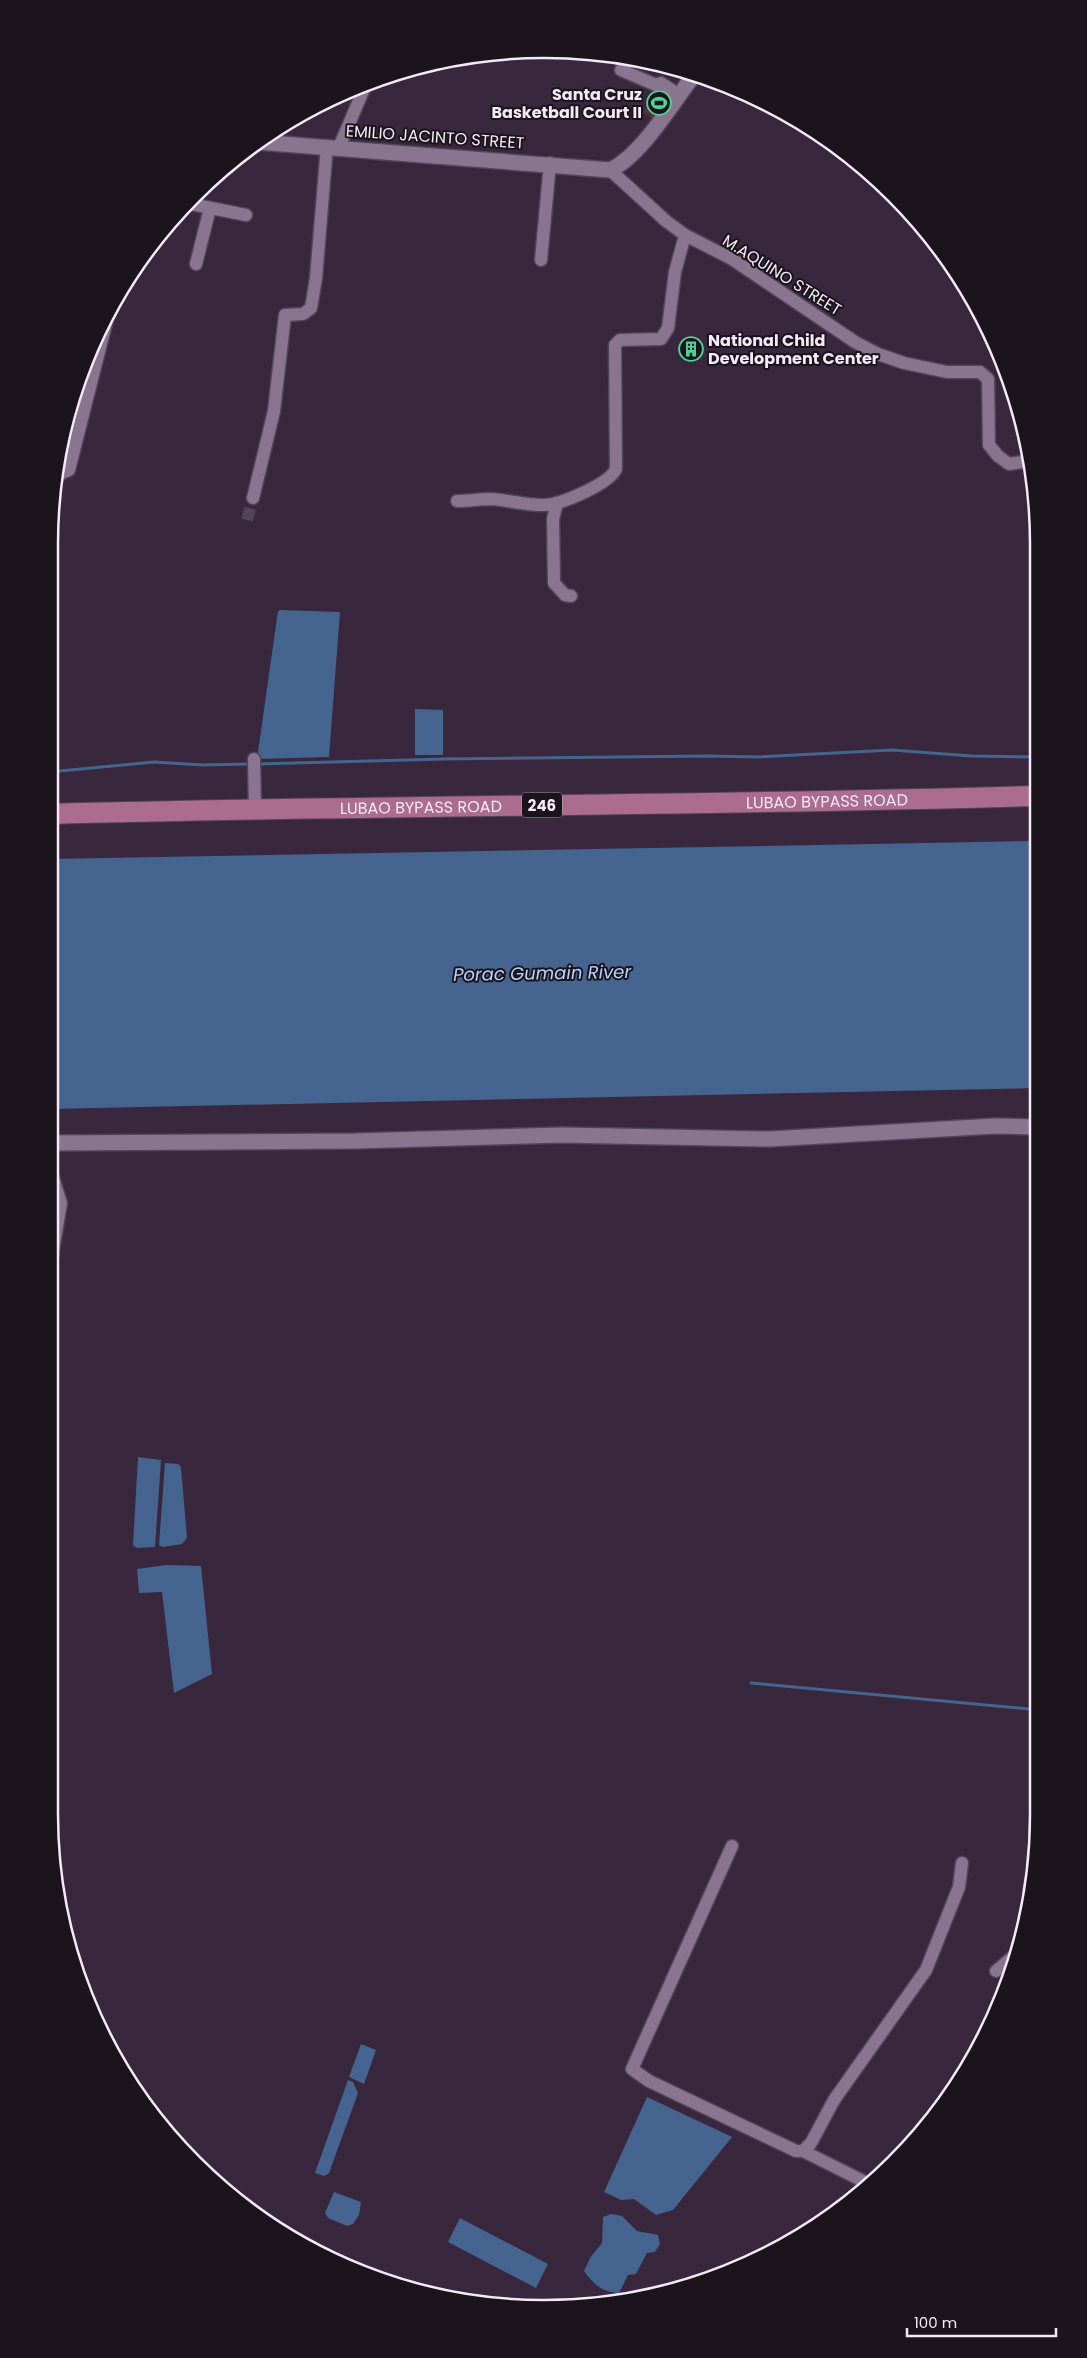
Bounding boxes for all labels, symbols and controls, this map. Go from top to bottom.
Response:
place label: Santa Cruz Basketball Court II [492,83,642,124]
sports icon: Santa Cruz Basketball Court II [646,90,672,116]
street label: EMILIO JACINTO STREET [345,119,525,155]
street label: M.AQUINO STREET [718,229,846,321]
place label: National Child Development Center [708,329,879,370]
building icon: National Child Development Center [678,336,704,362]
street label: LUBAO BYPASS ROAD [746,788,908,814]
road number: 246 [522,792,562,818]
street label: LUBAO BYPASS ROAD [340,794,502,820]
water label: Porac Gumain River [453,959,632,987]
scale bar [907,2306,1056,2338]
text: 100 m [914,2312,957,2333]

